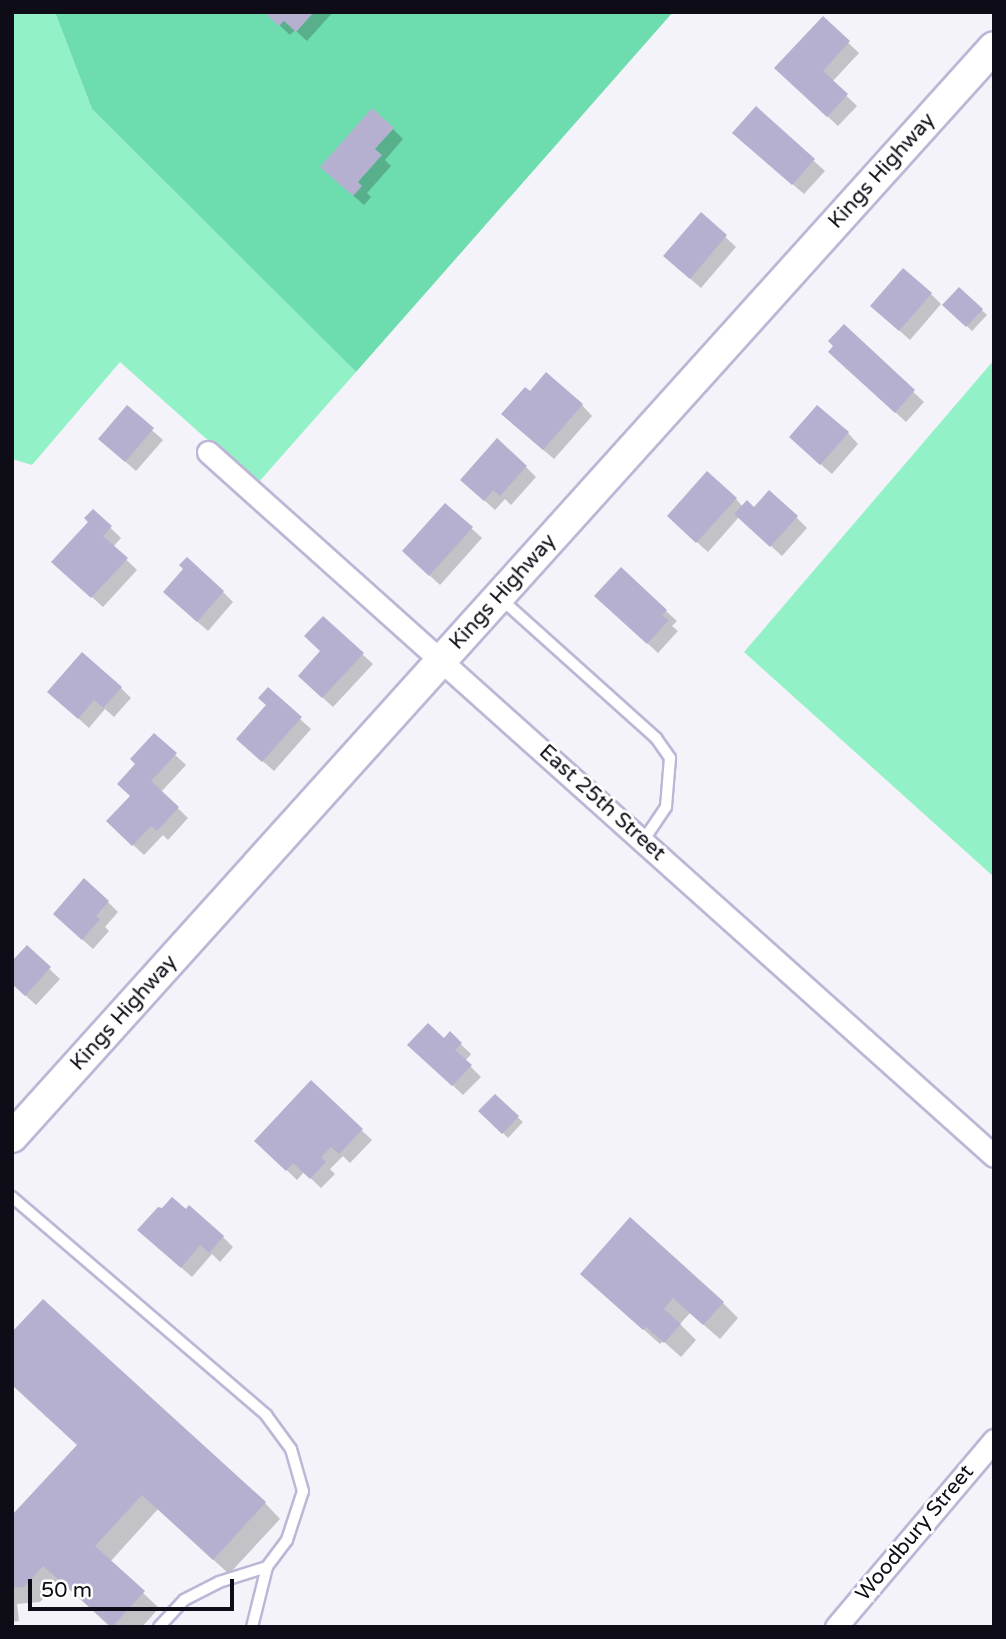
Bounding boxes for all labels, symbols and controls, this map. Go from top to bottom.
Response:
street label: Kings Highway [823,108,941,234]
street label: Kings Highway [444,529,562,655]
street label: East 25th Street [534,740,670,866]
street label: Kings Highway [65,950,183,1076]
street label: Woodbury Street [851,1460,979,1606]
scale bar [32,1566,238,1610]
text: 50 m [41,1578,92,1603]

